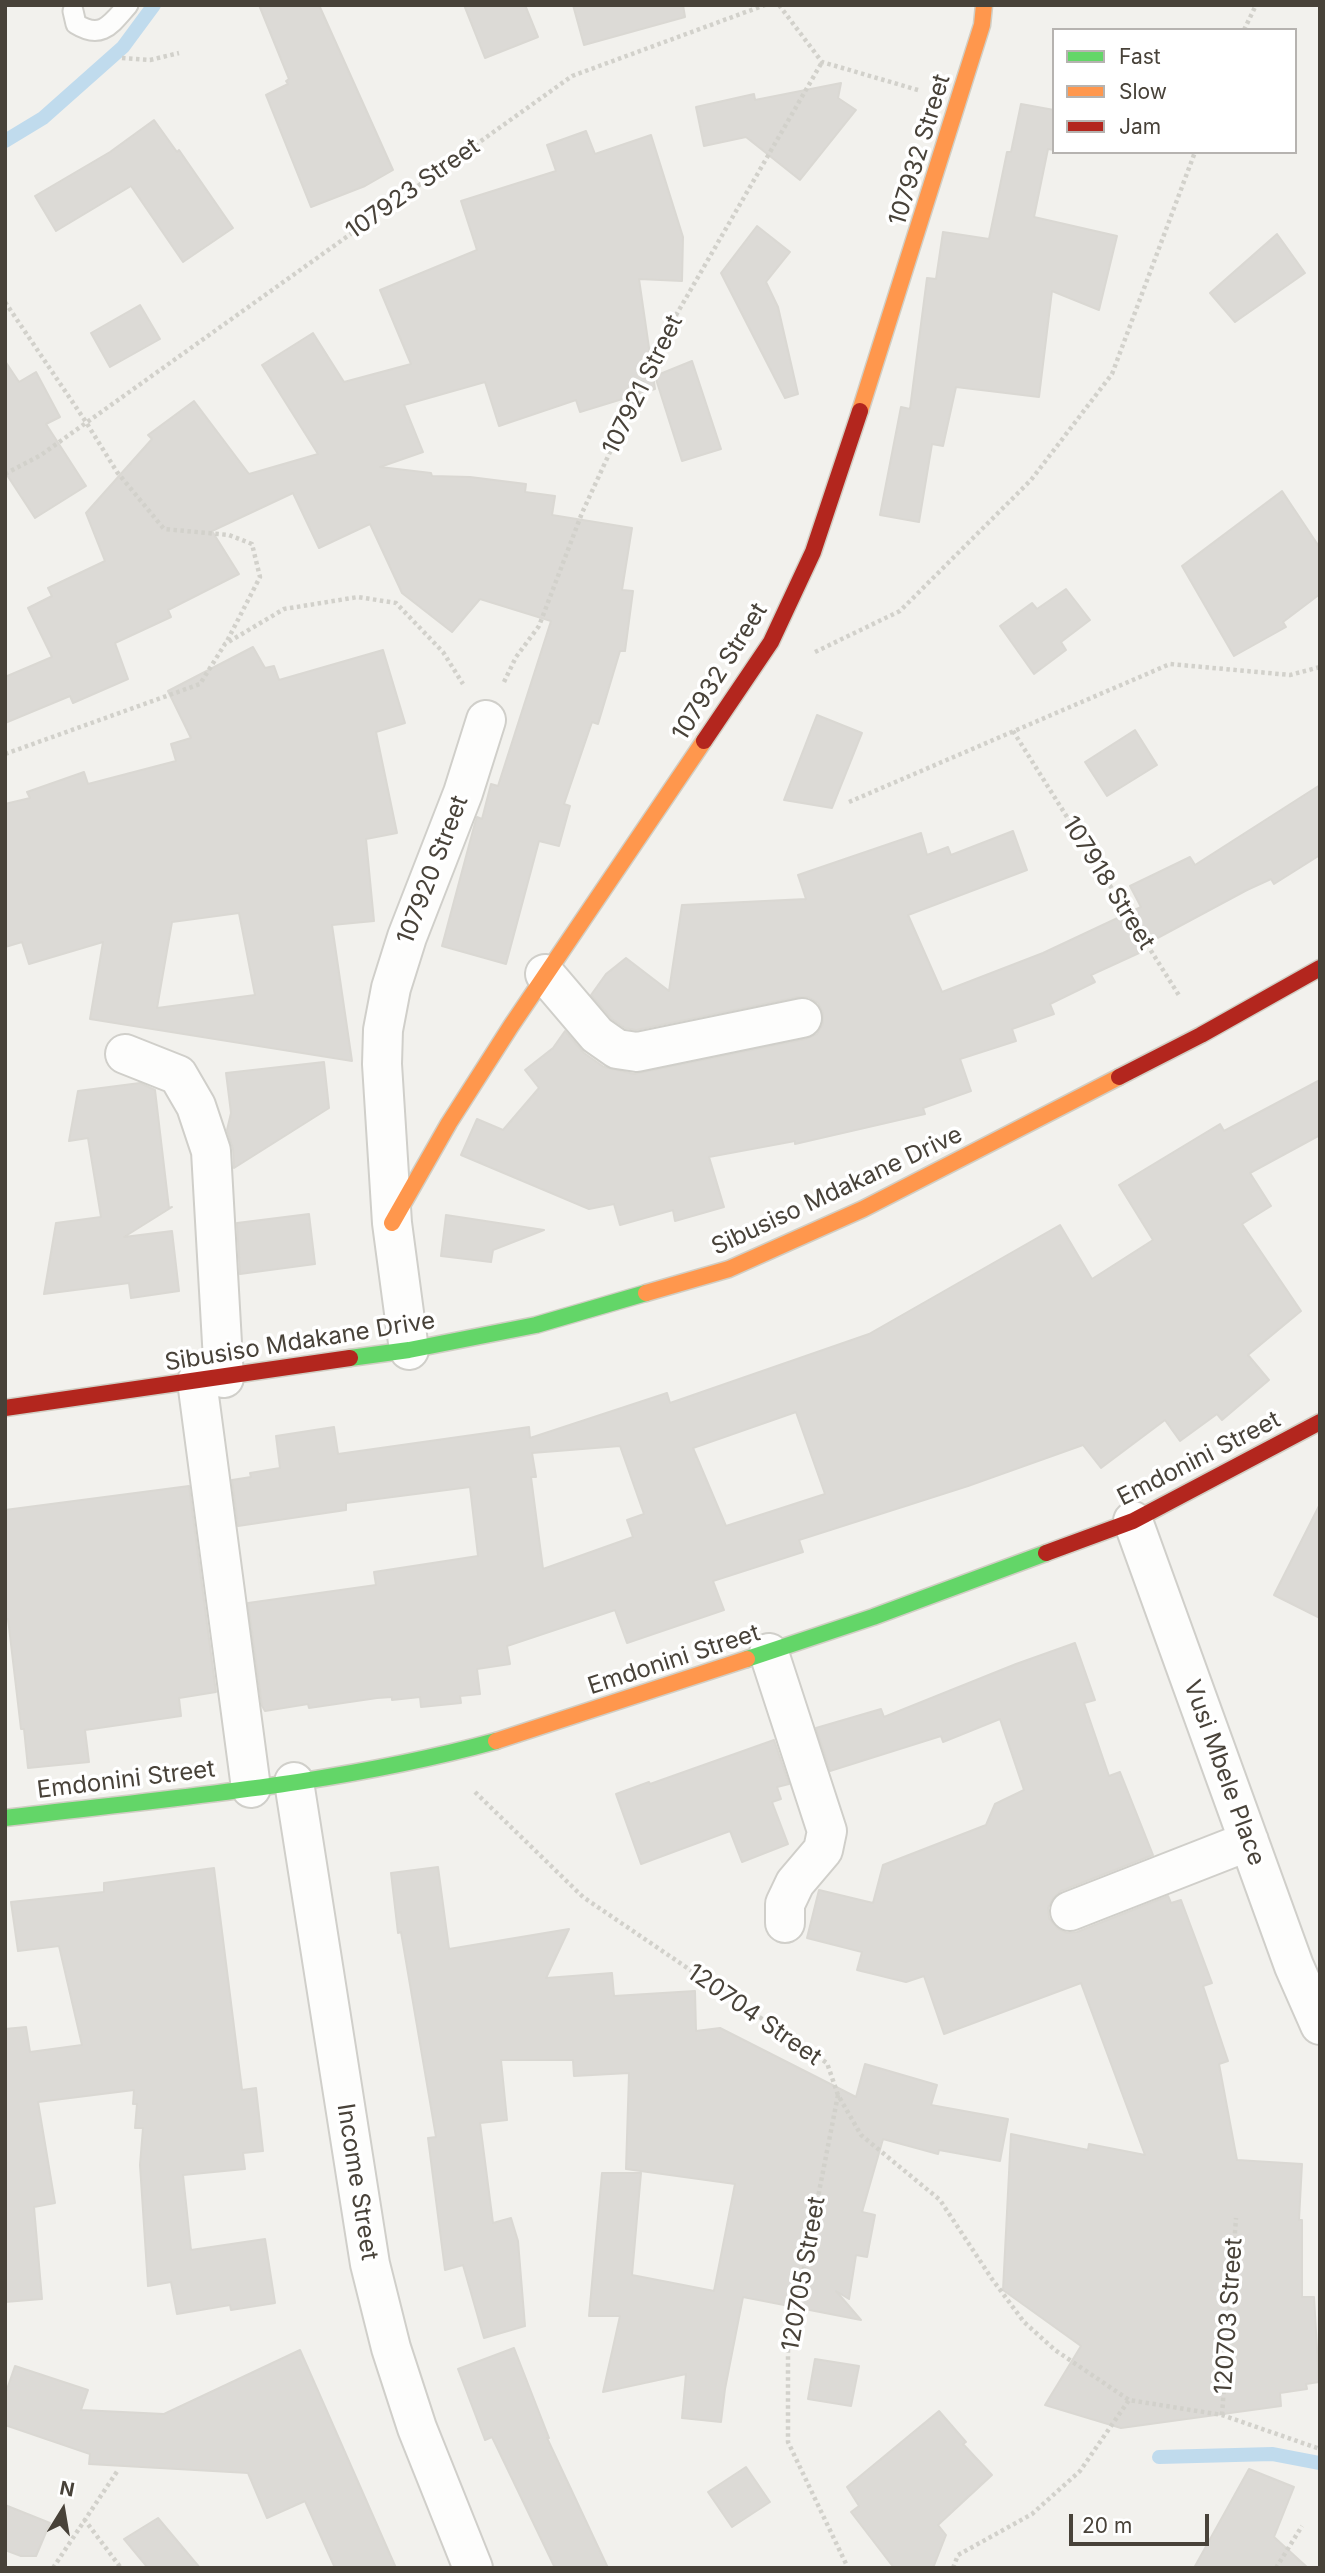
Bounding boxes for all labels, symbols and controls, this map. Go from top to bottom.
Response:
legend [1052,28,1297,154]
text: Fast [1119,44,1161,69]
street label: 107932 Street [883,71,957,229]
text: Slow [1119,79,1167,104]
text: Jam [1119,114,1161,139]
street label: 107923 Street [341,132,485,246]
street label: 107921 Street [597,311,689,459]
street label: 107932 Street [666,598,774,746]
street label: 107920 Street [391,792,475,948]
street label: 107918 Street [1056,811,1160,955]
street label: Sibusiso Mdakane Drive [707,1120,967,1262]
street label: Sibusiso Mdakane Drive [163,1306,437,1378]
street label: Emdonini Street [1113,1406,1285,1512]
street label: Emdonini Street [584,1619,764,1701]
street label: Vusi Mbele Place [1177,1676,1271,1870]
street label: Emdonini Street [35,1755,217,1805]
street label: 120704 Street [681,1958,827,2072]
street label: Income Street [330,2102,384,2262]
street label: 120705 Street [776,2194,832,2354]
street label: 120703 Street [1209,2237,1249,2395]
north arrow [28,2475,98,2545]
text: N [58,2476,76,2502]
scale bar [1073,2500,1213,2544]
text: 20 m [1082,2513,1132,2538]

